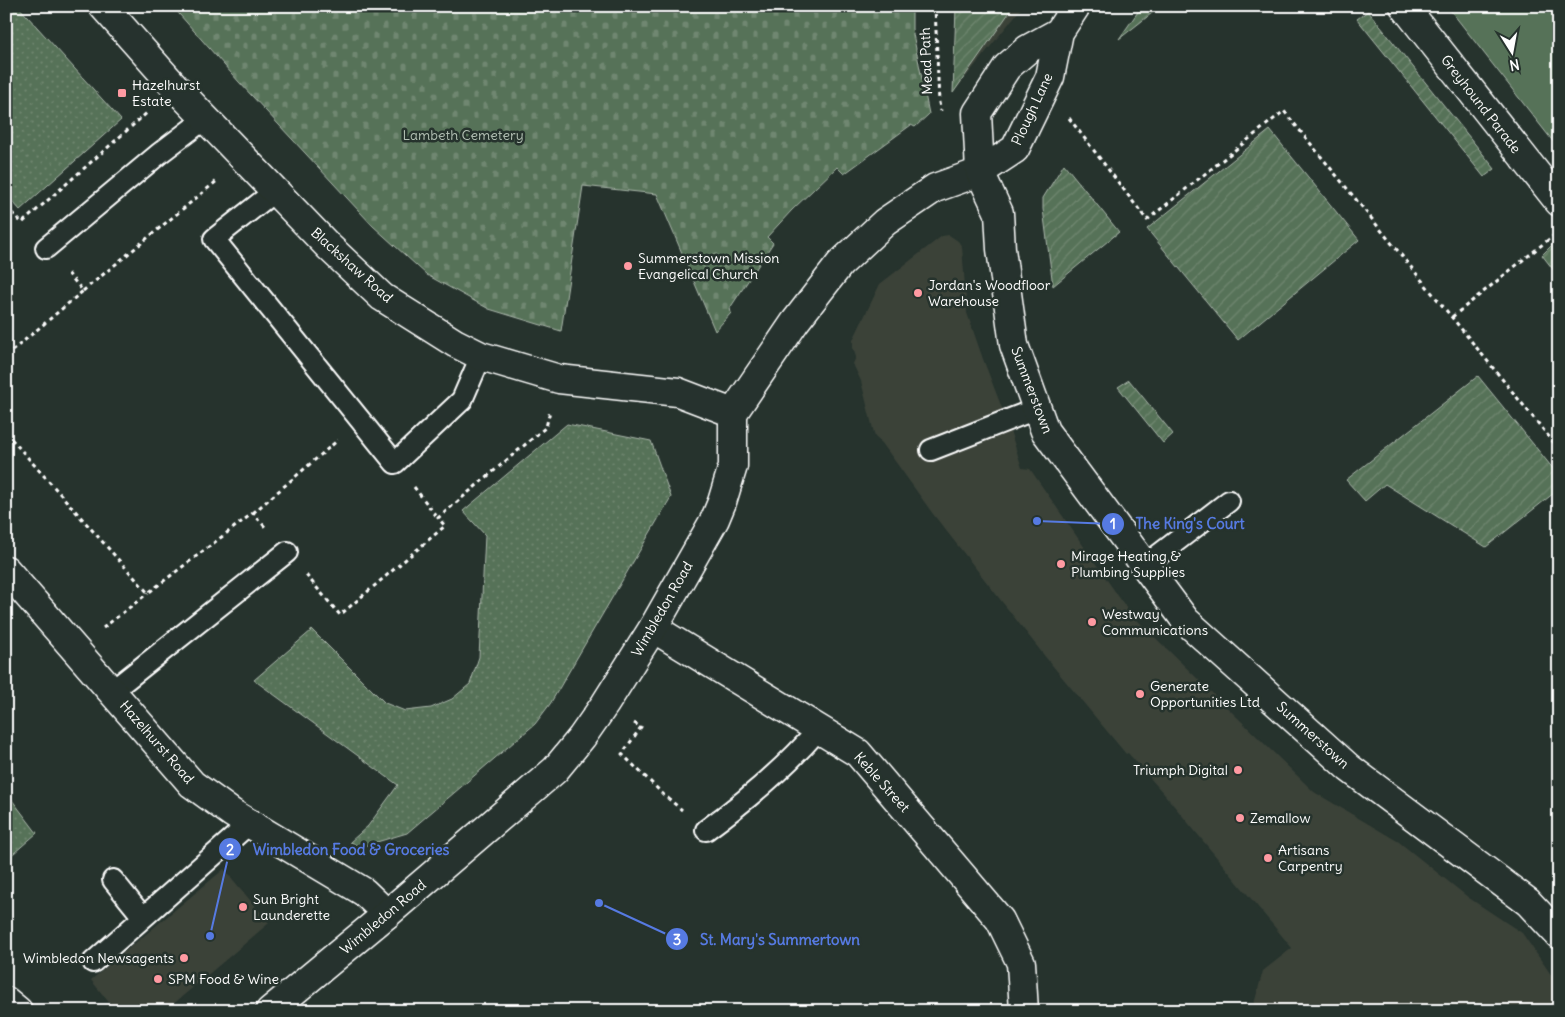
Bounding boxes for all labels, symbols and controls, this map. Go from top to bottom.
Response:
street label: Mead Path [916,27,936,95]
north arrow [1488,28,1538,78]
street label: Greyhound Parade [1437,51,1525,157]
text: N [1508,55,1521,75]
street label: Plough Lane [1007,70,1057,148]
place label: Hazelhurst Estate [132,76,200,110]
marker: Hazelhurst Estate [116,87,128,99]
park label: Lambeth Cemetery [402,126,524,144]
street label: Blackshaw Road [307,223,397,307]
place label: Summerstown Mission Evangelical Church [638,249,779,283]
marker: Summerstown Mission Evangelical Church [622,260,634,272]
place label: Jordan's Woodfloor Warehouse [928,276,1051,310]
marker: Jordan's Woodfloor Warehouse [912,287,924,299]
street label: Summerstown [1007,344,1057,436]
callout: The King's Court [1100,509,1254,539]
text: 1 [1110,514,1116,533]
text: The King's Court [1135,514,1246,534]
place label: Mirage Heating & Plumbing Supplies [1071,547,1185,581]
street label: Wimbledon Road [627,558,697,660]
marker: Mirage Heating & Plumbing Supplies [1055,558,1067,570]
place label: Westway Communications [1102,605,1208,639]
marker: Westway Communications [1086,616,1098,628]
place label: Generate Opportunities Ltd [1150,677,1260,711]
marker: Generate Opportunities Ltd [1134,688,1146,700]
street label: Hazelhurst Road [116,697,198,787]
street label: Summerstown [1273,698,1353,772]
street label: Keble Street [850,748,914,816]
place label: Triumph Digital [1133,761,1228,779]
marker: Triumph Digital [1232,764,1244,776]
place label: Zemallow [1250,809,1310,827]
marker: Zemallow [1234,812,1246,824]
callout: Wimbledon Food & Groceries [218,834,459,864]
text: 2 [226,840,234,859]
text: Wimbledon Food & Groceries [253,840,449,859]
place label: Artisans Carpentry [1278,841,1343,875]
marker: Artisans Carpentry [1262,852,1274,864]
street label: Wimbledon Road [336,876,430,958]
place label: Sun Bright Launderette [253,890,330,924]
marker: Sun Bright Launderette [237,901,249,913]
callout: St. Mary's Summertown [665,924,869,954]
text: 3 [673,930,681,949]
text: St. Mary's Summertown [700,930,860,950]
place label: Wimbledon Newsagents [23,949,174,967]
marker: Wimbledon Newsagents [178,952,190,964]
place label: SPM Food & Wine [168,970,279,988]
marker: SPM Food & Wine [152,973,164,985]

